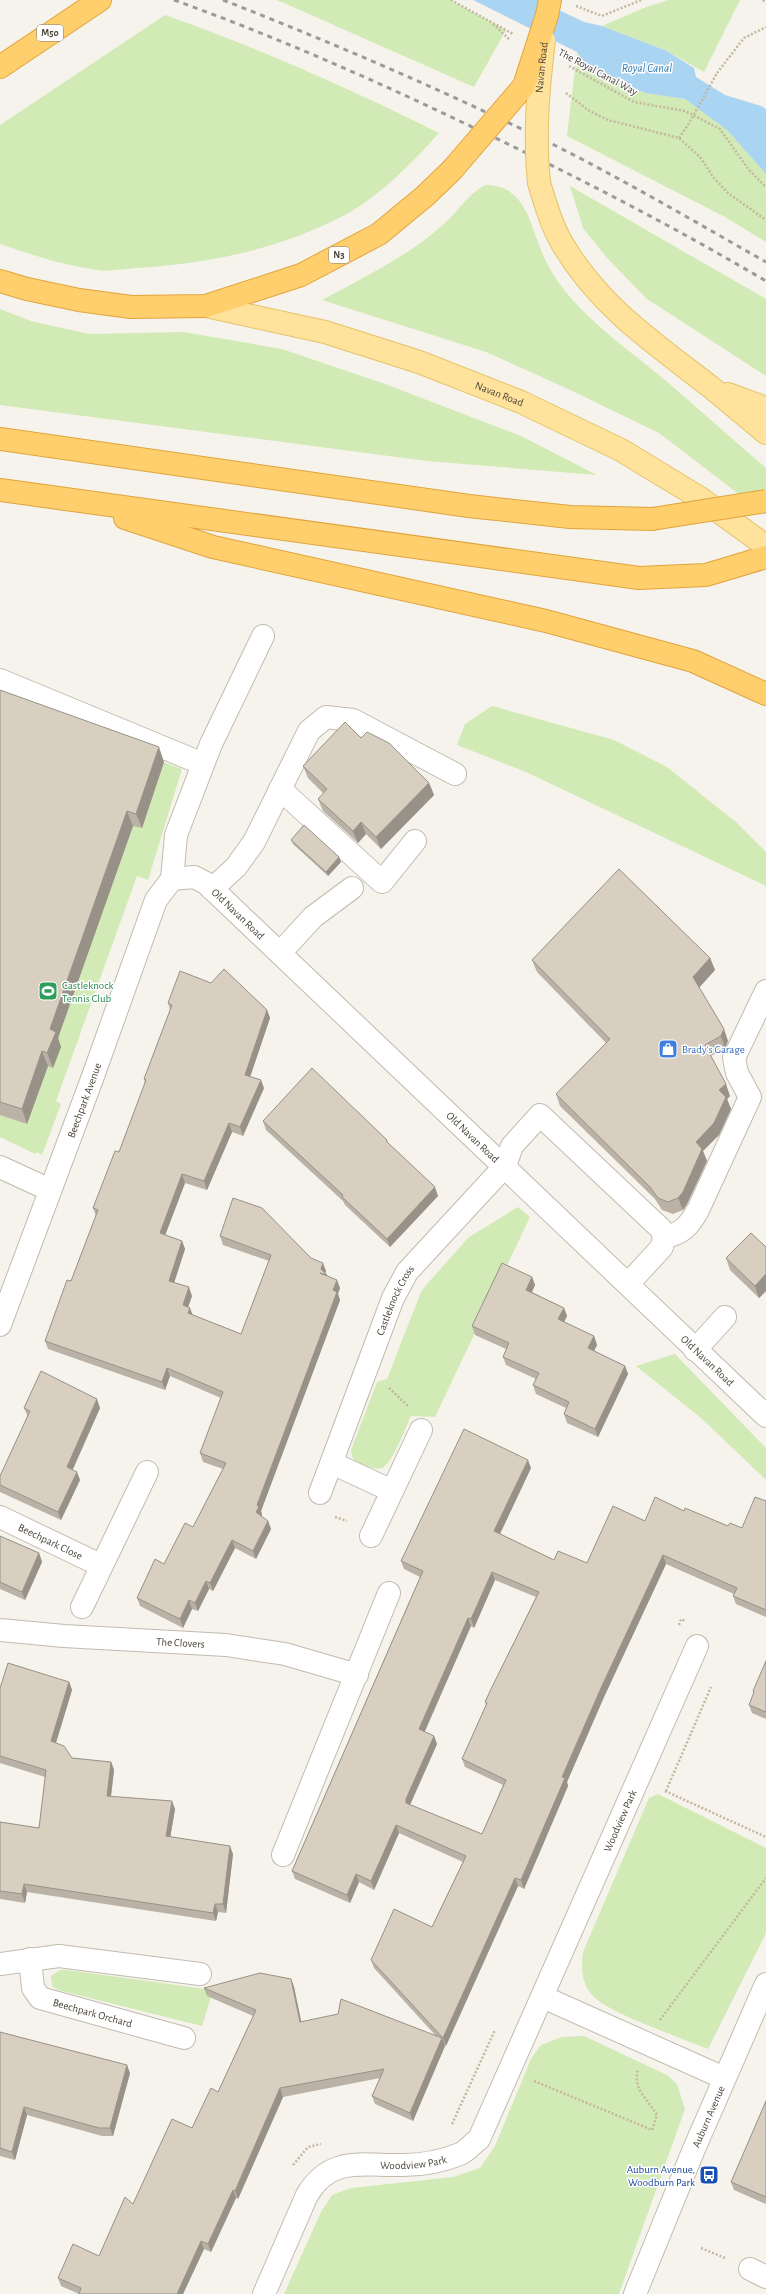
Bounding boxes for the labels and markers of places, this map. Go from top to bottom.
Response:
sports icon: Castleknock Tennis Club [37,980,59,1002]
place label: Castleknock Tennis Club [62,980,114,1004]
shop icon: Brady's Garage [657,1038,679,1060]
place label: Brady's Garage [682,1044,745,1055]
place label: Auburn Avenue, Woodburn Park [627,2164,695,2188]
bus stop icon: Auburn Avenue, Woodburn Park [698,2164,720,2186]

